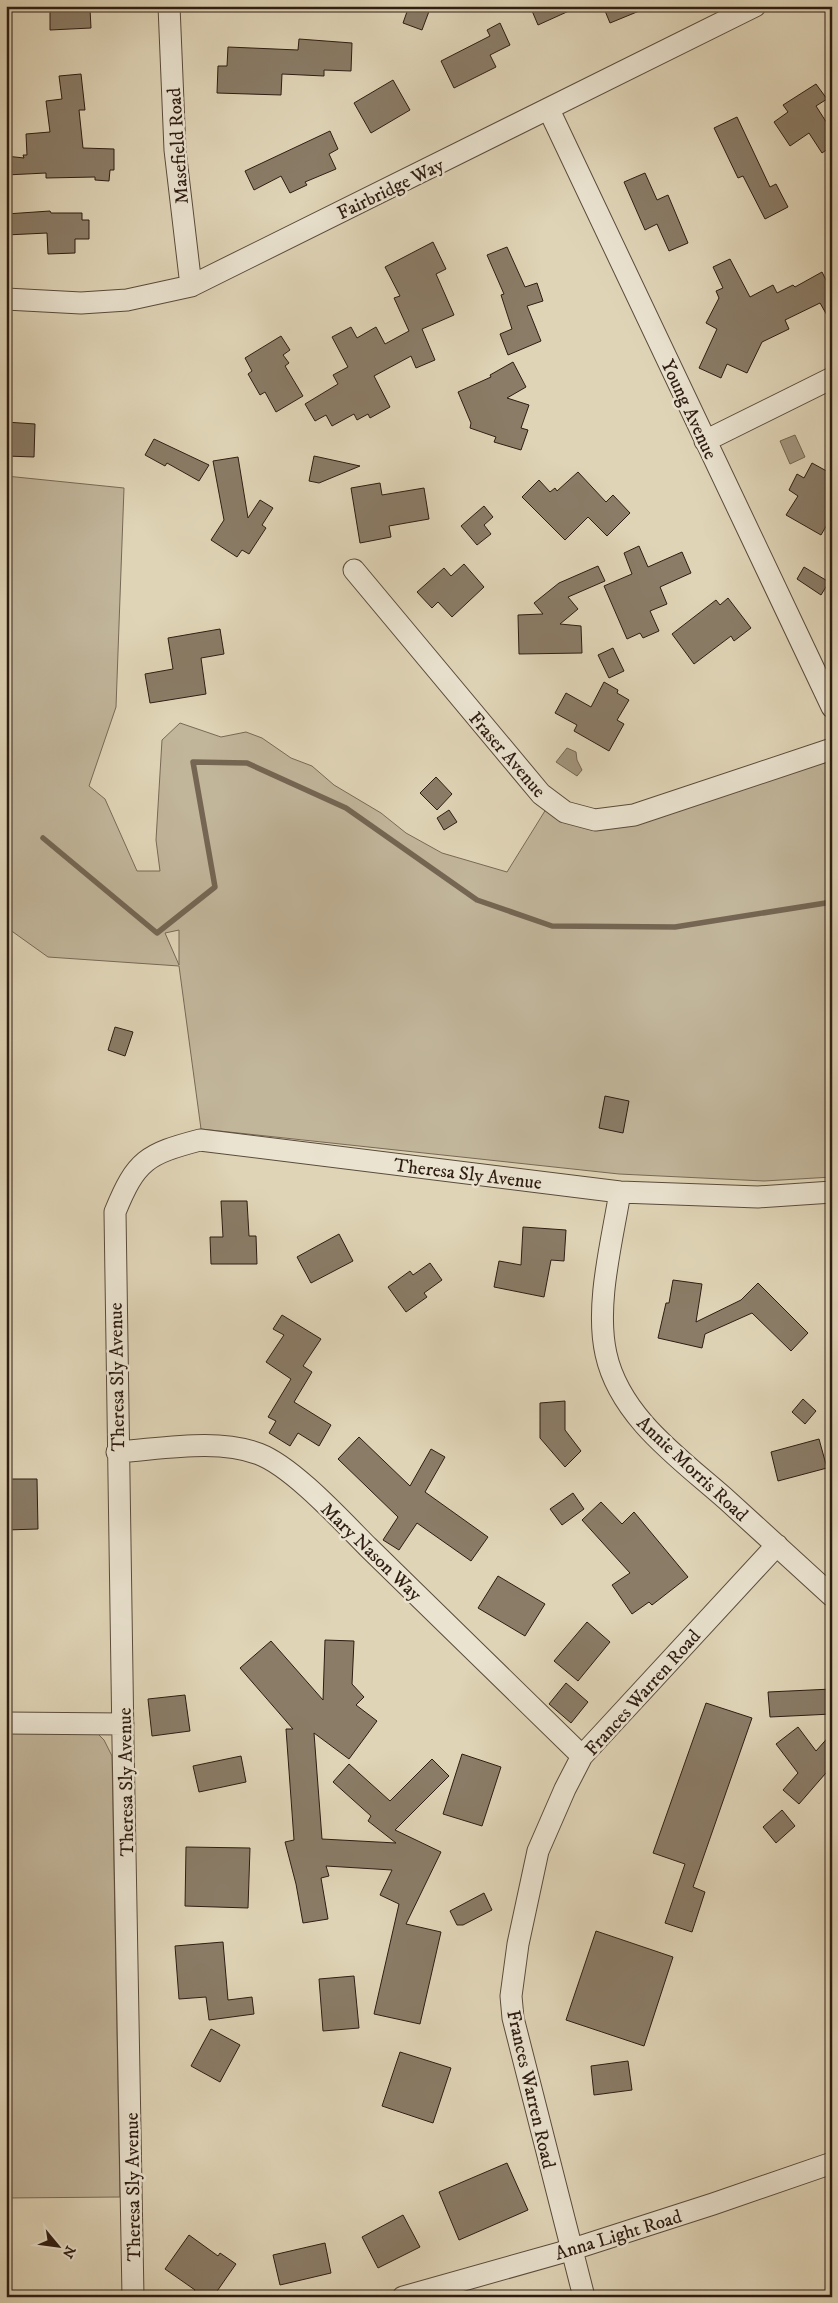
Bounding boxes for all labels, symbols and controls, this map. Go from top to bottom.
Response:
street label: Masefield Road [163,86,194,205]
street label: Fairbridge Way [334,153,449,225]
street label: Young Avenue [656,356,722,463]
street label: Fraser Avenue [463,707,550,803]
street label: Theresa Sly Avenue [393,1154,543,1195]
street label: Theresa Sly Avenue [105,1302,130,1452]
street label: Annie Morris Road [632,1412,753,1527]
street label: Mary Nason Way [316,1498,427,1607]
street label: Frances Warren Road [580,1625,706,1761]
street label: Theresa Sly Avenue [114,1707,139,1857]
street label: Frances Warren Road [501,2008,560,2171]
street label: Theresa Sly Avenue [121,2112,146,2262]
street label: Anna Light Road [552,2205,685,2266]
north arrow [32,2220,82,2270]
text: N [58,2242,79,2262]

